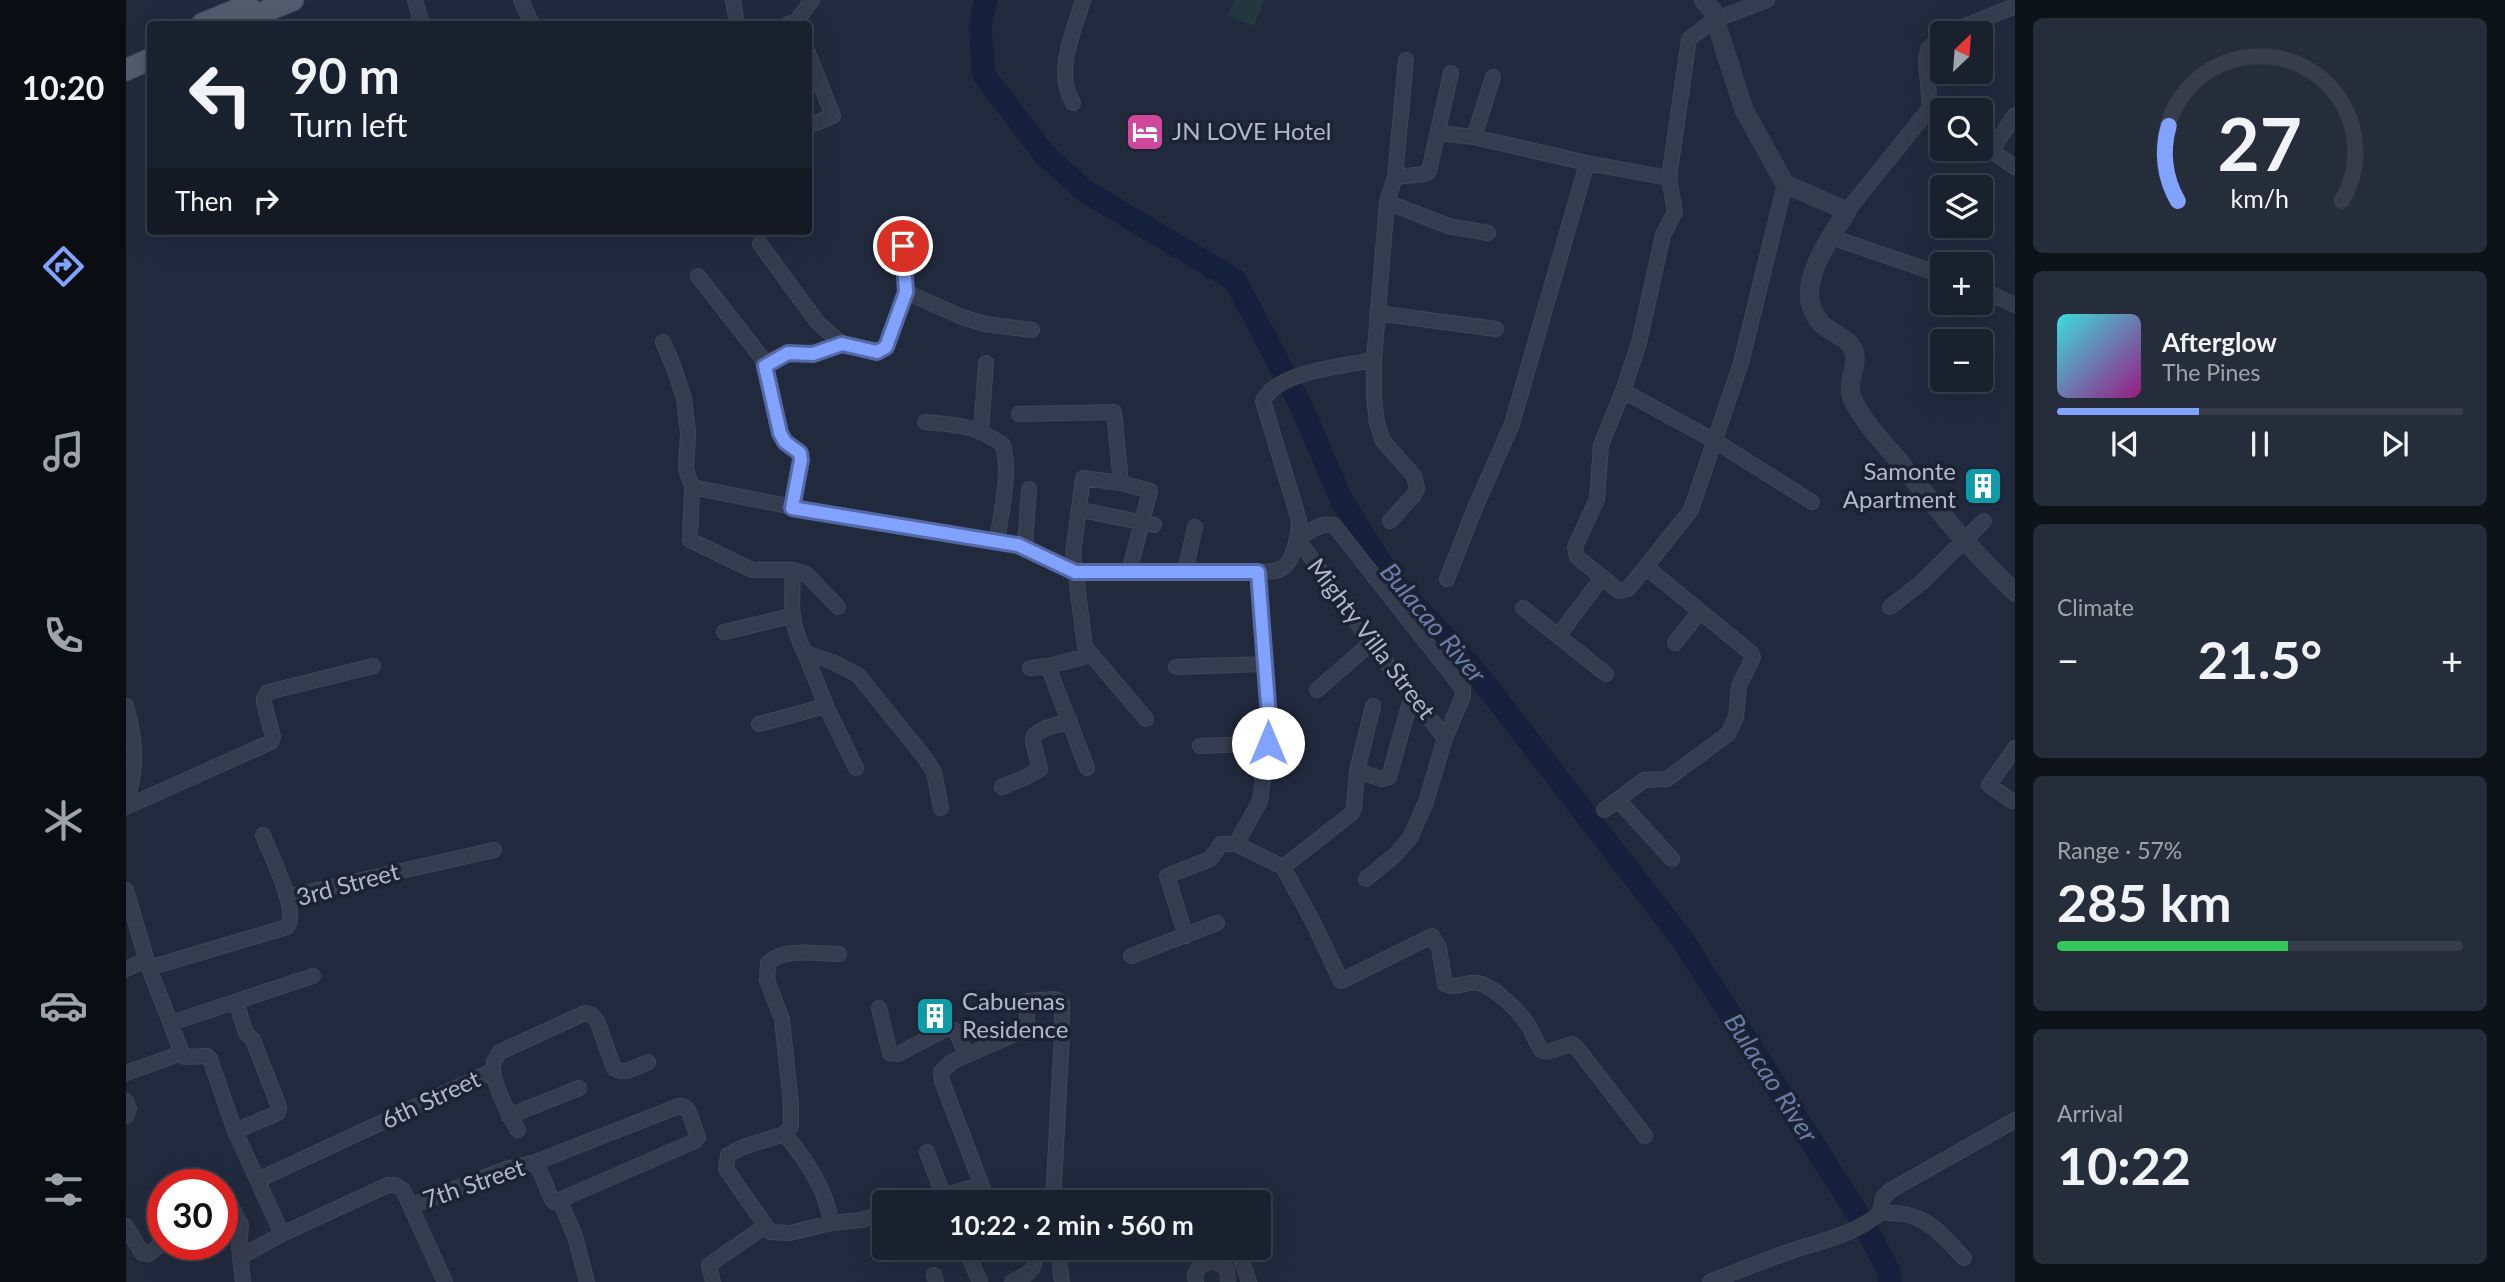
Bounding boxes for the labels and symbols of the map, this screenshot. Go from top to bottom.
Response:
north arrow [1930,21,1993,84]
hotel icon: JN LOVE Hotel [1124,111,1166,153]
place label: JN LOVE Hotel [1172,116,1331,145]
pin [873,216,933,276]
place label: Samonte Apartment [1843,456,1956,513]
building icon: Samonte Apartment [1962,465,2004,507]
street label: Mighty Villa Street [1302,552,1442,725]
water label: Bulacao River [1374,556,1494,690]
position arrow [1231,706,1305,780]
street label: 3rd Street [293,856,402,911]
place label: Cabuenas Residence [962,986,1069,1043]
building icon: Cabuenas Residence [914,995,956,1037]
water label: Bulacao River [1718,1007,1826,1149]
street label: 6th Street [377,1063,485,1134]
street label: 7th Street [419,1152,528,1213]
speed limit sign: 30 [147,1169,238,1260]

